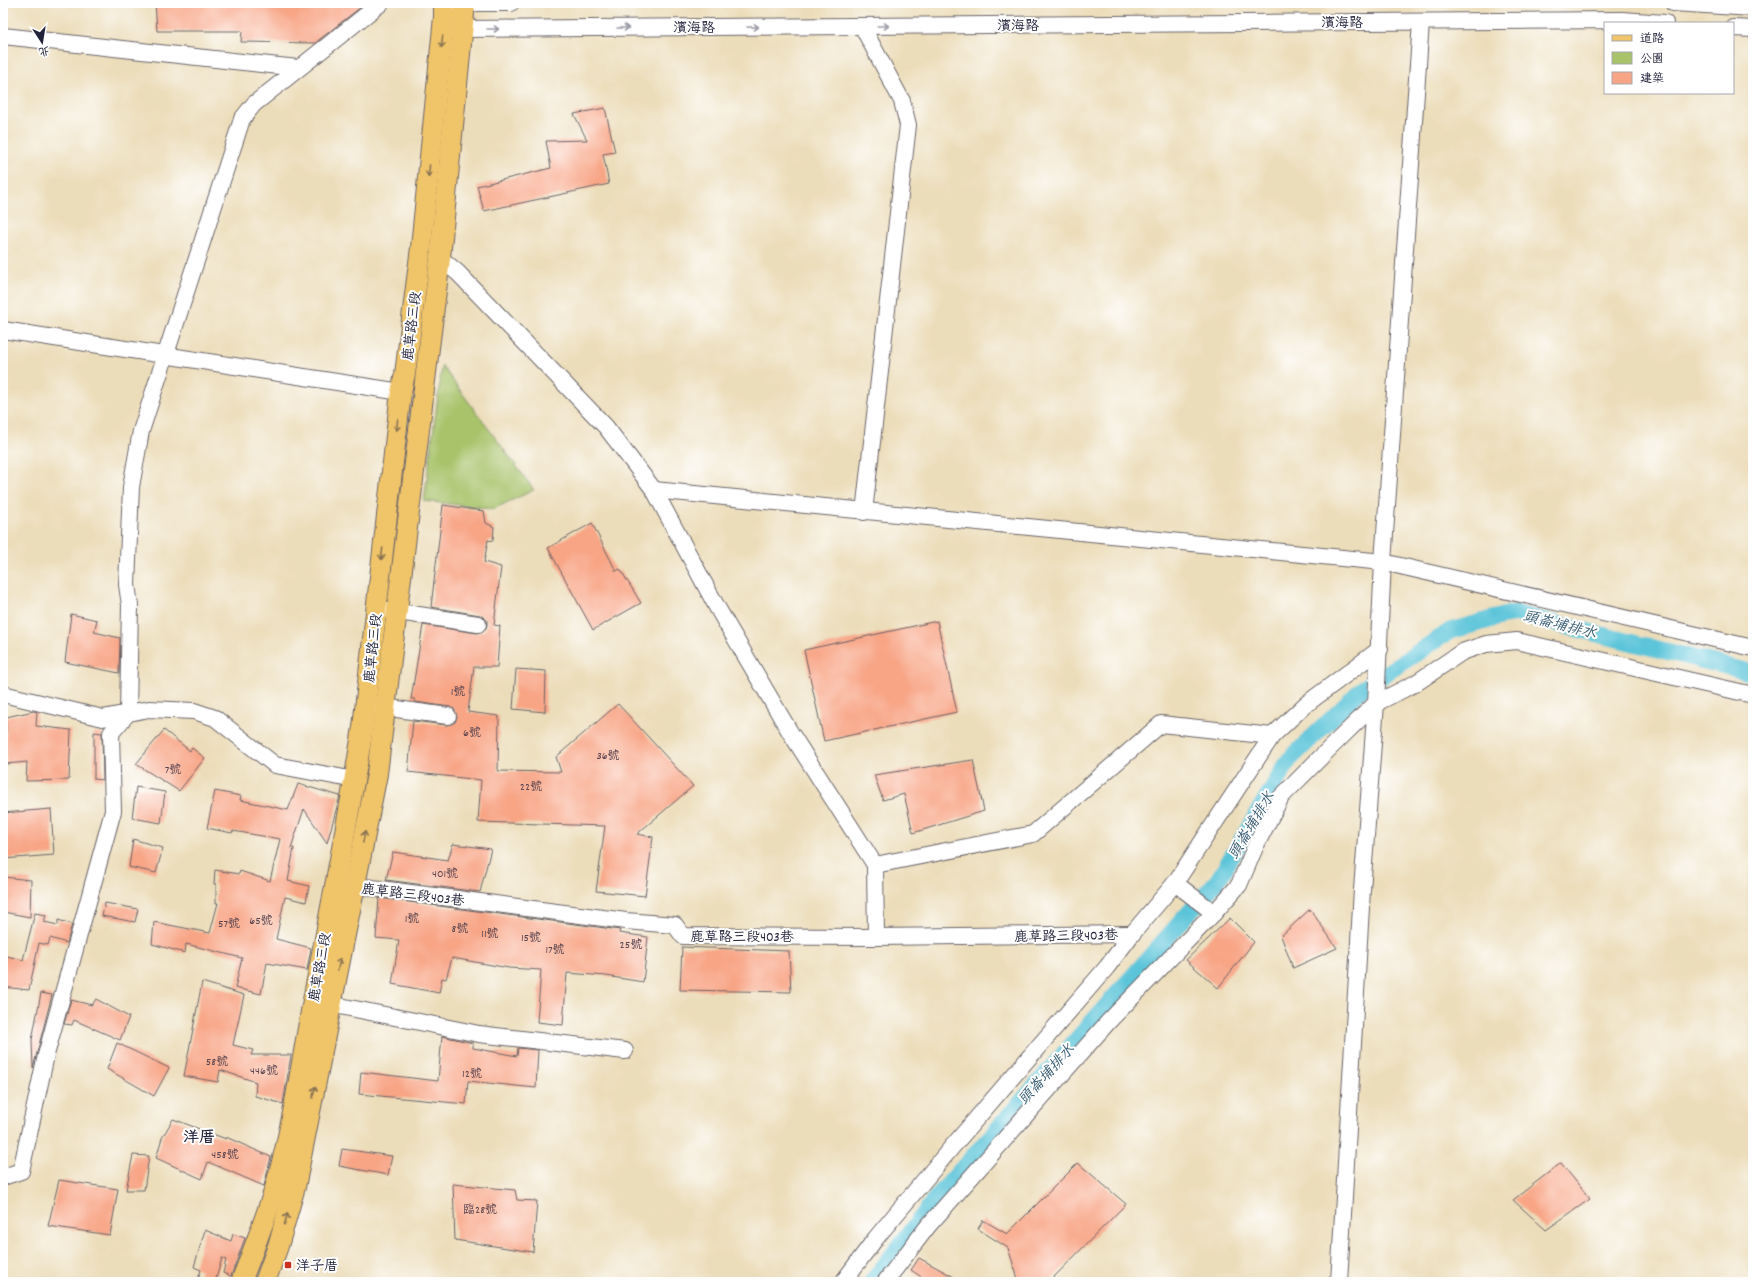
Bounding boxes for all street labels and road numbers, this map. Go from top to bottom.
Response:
street label: 濱海路 [1321,14,1363,34]
street label: 濱海路 [997,17,1039,37]
street label: 濱海路 [673,19,715,39]
street label: 鹿草路三段 [399,290,427,362]
street label: 鹿草路三段 [360,612,388,684]
street label: 鹿草路三段403巷 [360,880,466,912]
street label: 鹿草路三段403巷 [1014,926,1119,948]
street label: 鹿草路三段403巷 [690,928,795,948]
street label: 鹿草路三段 [305,931,337,1004]

